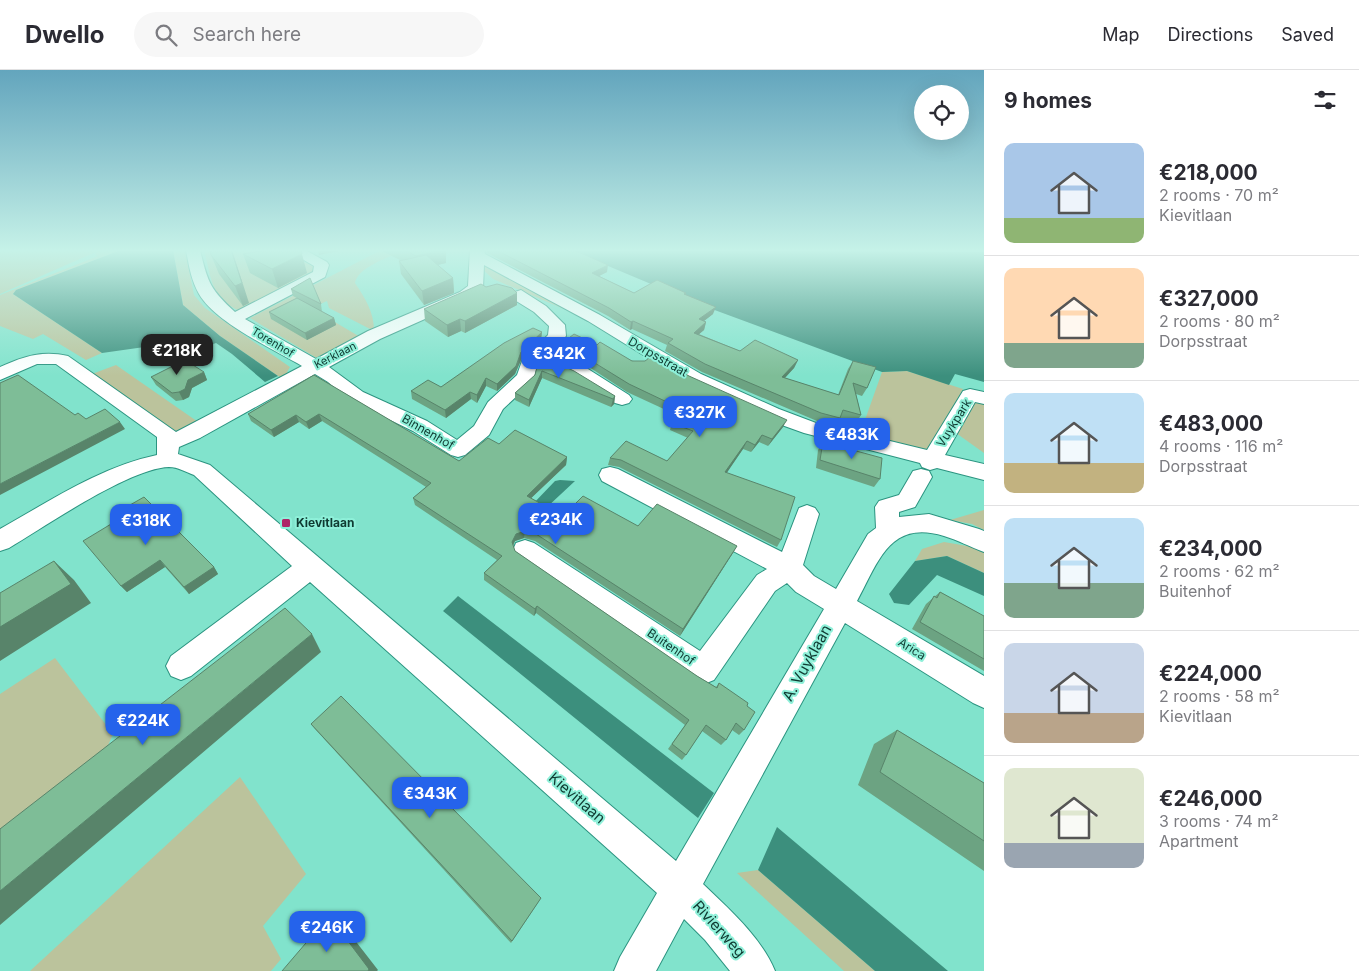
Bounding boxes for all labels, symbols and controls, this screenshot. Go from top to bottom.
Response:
search box [134,12,484,57]
text: Dwello [25,20,104,49]
icon: search [152,21,180,49]
text: Search here [192,23,301,46]
text: Map [1102,24,1140,45]
text: Directions [1168,24,1253,45]
text: Saved [1281,24,1334,45]
map controls [914,85,969,140]
button: locate [914,85,969,140]
icon: filters [1311,86,1339,114]
text: 9 homes [1004,88,1092,113]
text: €218,000 [1159,160,1258,185]
icon: home [1044,163,1104,223]
text: 2 rooms · 70 m² [1159,185,1279,205]
text: Kievitlaan [1159,205,1232,225]
text: €327,000 [1159,286,1259,311]
icon: home [1044,288,1104,348]
text: 2 rooms · 80 m² [1159,311,1280,331]
street label: Torenhof [249,324,297,360]
text: Dorpsstraat [1159,331,1248,351]
street label: Dorpsstraat [626,333,691,380]
pin: €218K [142,334,212,376]
pin: €342K [524,336,594,379]
street label: Kerklaan [312,338,358,372]
text: €218K [152,340,202,360]
text: €342K [532,343,586,363]
street label: Vuykpark [933,395,975,450]
pin: €327K [665,396,735,438]
text: €327K [674,402,726,422]
street label: Binnenhof [399,411,457,453]
text: €483,000 [1159,411,1263,436]
icon: home [1044,413,1104,473]
pin: €483K [817,418,887,460]
text: €483K [825,424,879,444]
text: 4 rooms · 116 m² [1159,436,1283,456]
text: Dorpsstraat [1159,456,1248,476]
pin: €234K [521,502,591,545]
pin: €318K [111,504,181,546]
text: €234K [529,509,583,529]
text: €318K [121,510,171,530]
place label: Kievitlaan [296,515,354,530]
marker: Kievitlaan [280,517,292,529]
text: €234,000 [1159,536,1263,561]
icon: home [1044,538,1104,598]
text: 2 rooms · 62 m² [1159,561,1280,581]
text: Buitenhof [1159,581,1232,601]
street label: A. Vuyklaan [778,621,835,704]
street label: Buitenhof [645,625,699,668]
street label: Arica [896,634,929,663]
text: €224,000 [1159,661,1262,686]
icon: home [1044,663,1104,723]
text: 2 rooms · 58 m² [1159,686,1279,706]
pin: €224K [108,704,178,746]
text: Kievitlaan [1159,706,1232,726]
text: €224K [116,710,170,730]
street label: Kievitlaan [545,768,609,827]
pin: €343K [395,776,465,819]
text: €343K [403,783,457,803]
text: €246,000 [1159,786,1262,811]
icon: home [1044,788,1104,848]
text: 3 rooms · 74 m² [1159,811,1278,831]
text: Apartment [1159,831,1239,851]
street label: Rivierweg [689,896,750,961]
pin: €246K [292,910,362,953]
text: €246K [300,917,354,937]

